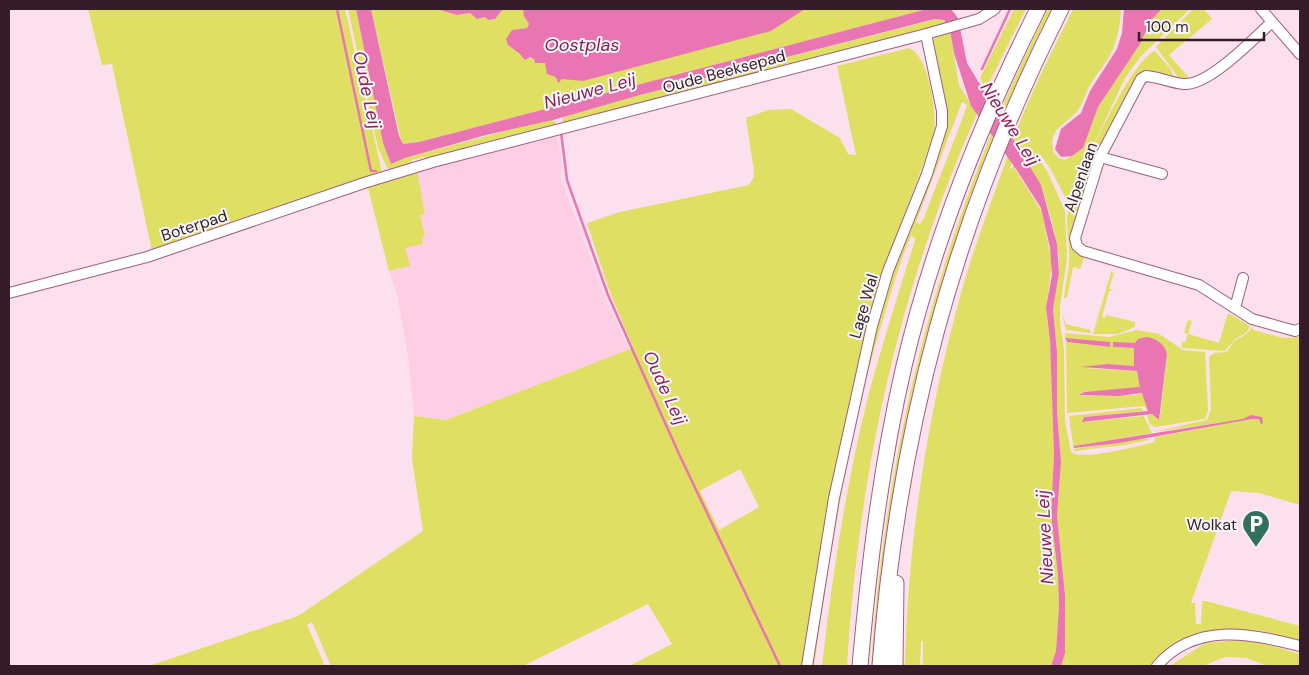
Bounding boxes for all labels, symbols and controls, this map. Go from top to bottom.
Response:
scale bar [1139,10,1264,42]
text: 100 m [1146,17,1189,37]
water label: Oostplas [545,33,619,57]
street label: Oude Beeksepad [660,45,788,98]
water label: Oude Leij [347,49,387,132]
water label: Nieuwe Leij [541,67,639,115]
water label: Nieuwe Leij [975,78,1045,171]
street label: Alpenlaan [1059,139,1102,215]
street label: Boterpad [158,205,230,246]
street label: Lage Wal [844,271,883,341]
water label: Oude Leij [637,347,693,429]
water label: Nieuwe Leij [1031,489,1059,585]
parking icon: Wolkat [1241,509,1271,548]
place label: Wolkat [1187,514,1237,535]

